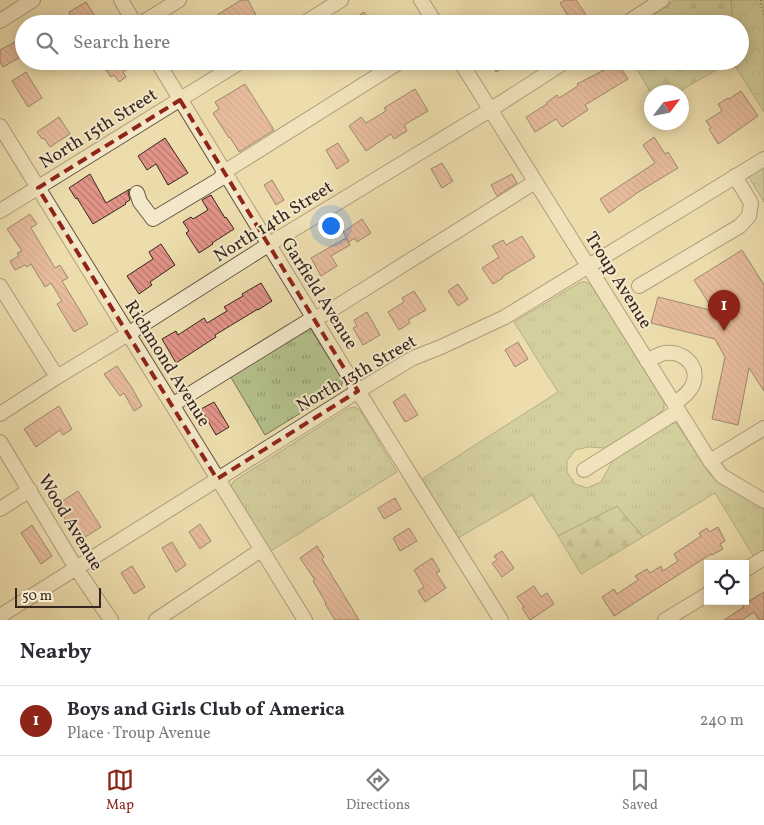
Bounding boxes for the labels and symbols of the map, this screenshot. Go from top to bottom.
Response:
street label: North 15th Street [35,83,162,176]
north arrow [644,85,689,130]
street label: North 14th Street [209,175,338,269]
your location [318,213,344,239]
street label: Troup Avenue [578,228,657,334]
street label: Garfield Avenue [274,233,363,354]
pin: 1 [708,290,740,331]
street label: Richmond Avenue [118,296,216,432]
street label: North 13th Street [292,330,422,419]
street label: Wood Avenue [31,470,108,576]
scale bar [15,585,101,608]

